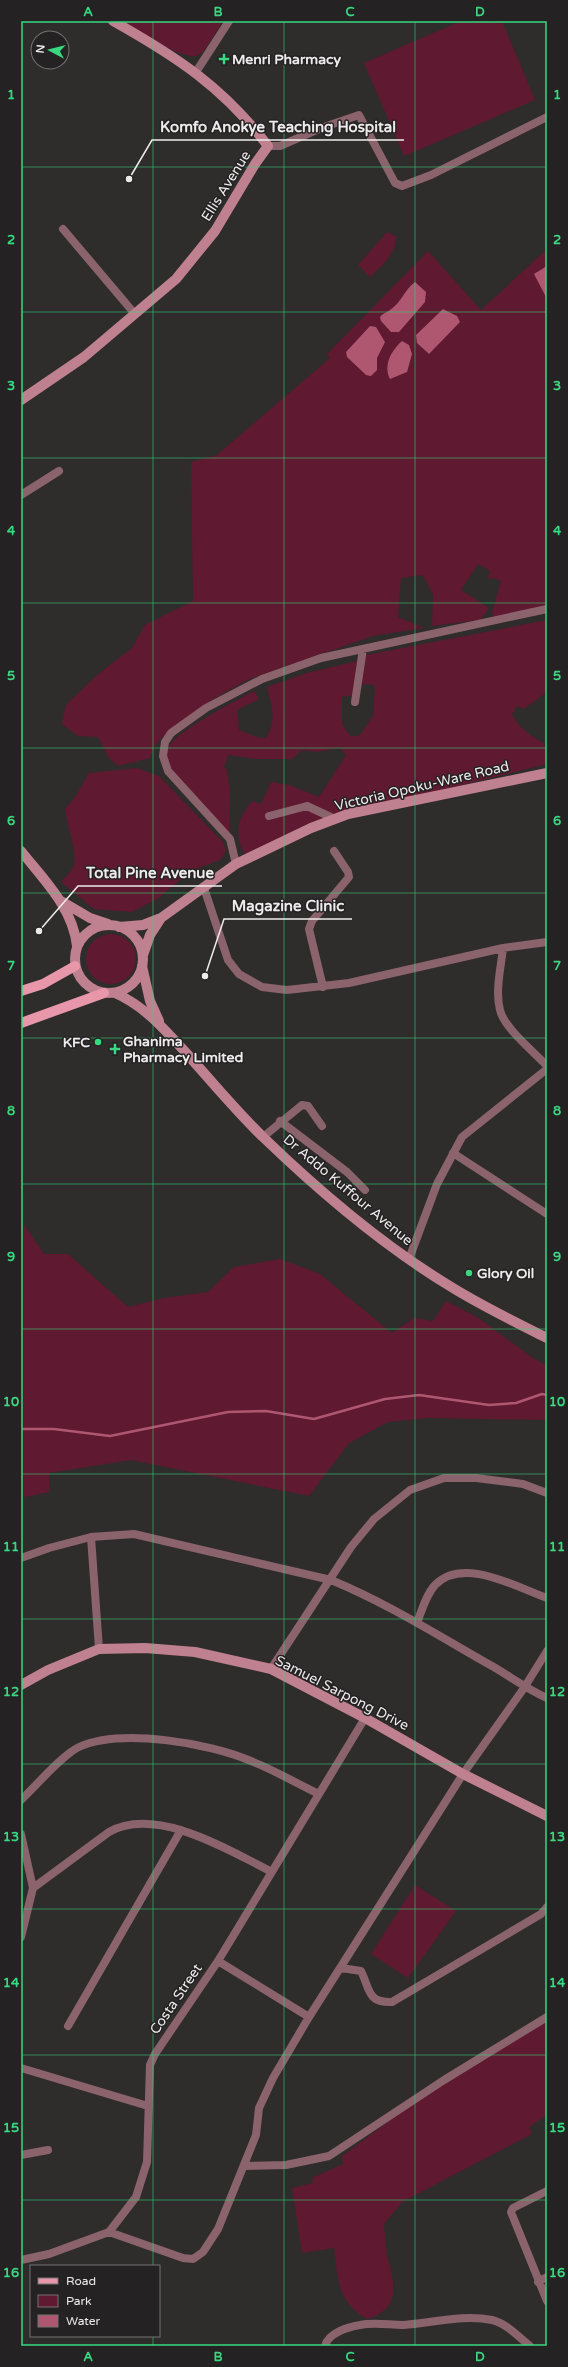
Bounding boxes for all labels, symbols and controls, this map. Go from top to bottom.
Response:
text: A [83,4,93,20]
text: B [213,4,223,20]
text: C [345,4,355,20]
text: D [475,4,485,20]
north arrow [30,30,70,70]
text: N [34,44,48,54]
place label: Menri Pharmacy [232,51,342,68]
marker: Menri Pharmacy [219,54,229,64]
text: 1 [7,87,15,103]
text: 1 [553,87,561,103]
callout: Komfo Anokye Teaching Hospital [152,113,404,140]
text: Komfo Anokye Teaching Hospital [160,118,396,137]
street label: Ellis Avenue [198,148,254,224]
text: 2 [7,232,15,248]
text: 2 [553,232,561,248]
text: 3 [7,378,15,394]
text: 3 [553,378,561,394]
text: 4 [7,523,16,539]
text: 4 [553,523,562,539]
text: 5 [7,668,15,684]
text: 5 [553,668,561,684]
street label: Victoria Opoku-Ware Road [333,758,511,814]
text: 6 [7,813,15,829]
text: 6 [553,813,561,829]
callout: Total Pine Avenue [78,859,222,886]
text: Total Pine Avenue [85,864,214,882]
callout: Magazine Clinic [224,892,352,919]
text: Magazine Clinic [232,897,344,916]
text: 7 [7,958,15,974]
text: 7 [553,958,561,974]
place label: Ghanima Pharmacy Limited [123,1033,243,1066]
place label: KFC [63,1034,90,1051]
marker: KFC [93,1037,103,1047]
marker: Ghanima Pharmacy Limited [110,1044,120,1054]
text: 8 [7,1103,15,1119]
text: 8 [553,1103,561,1119]
street label: Dr Addo Kuffour Avenue [280,1131,416,1249]
text: 9 [7,1249,15,1265]
text: 9 [553,1249,561,1265]
place label: Glory Oil [477,1265,534,1282]
marker: Glory Oil [464,1268,474,1278]
text: 10 [3,1394,19,1410]
text: 10 [549,1394,565,1410]
text: 11 [3,1539,19,1555]
text: 11 [549,1539,565,1555]
street label: Samuel Sarpong Drive [272,1652,412,1734]
text: 12 [3,1684,19,1700]
text: 12 [549,1684,565,1700]
text: 13 [3,1829,19,1845]
text: 13 [549,1829,565,1845]
street label: Costa Street [146,1960,206,2038]
text: 14 [3,1975,20,1991]
text: 14 [549,1975,566,1991]
text: 15 [3,2120,19,2136]
text: 15 [549,2120,565,2136]
text: 16 [3,2265,19,2281]
legend [30,2265,160,2337]
text: 16 [549,2265,565,2281]
text: Road [66,2274,96,2288]
text: Park [66,2294,92,2308]
text: Water [66,2314,101,2328]
text: A [83,2349,93,2365]
text: B [213,2349,223,2365]
text: C [345,2349,355,2365]
text: D [475,2349,485,2365]

